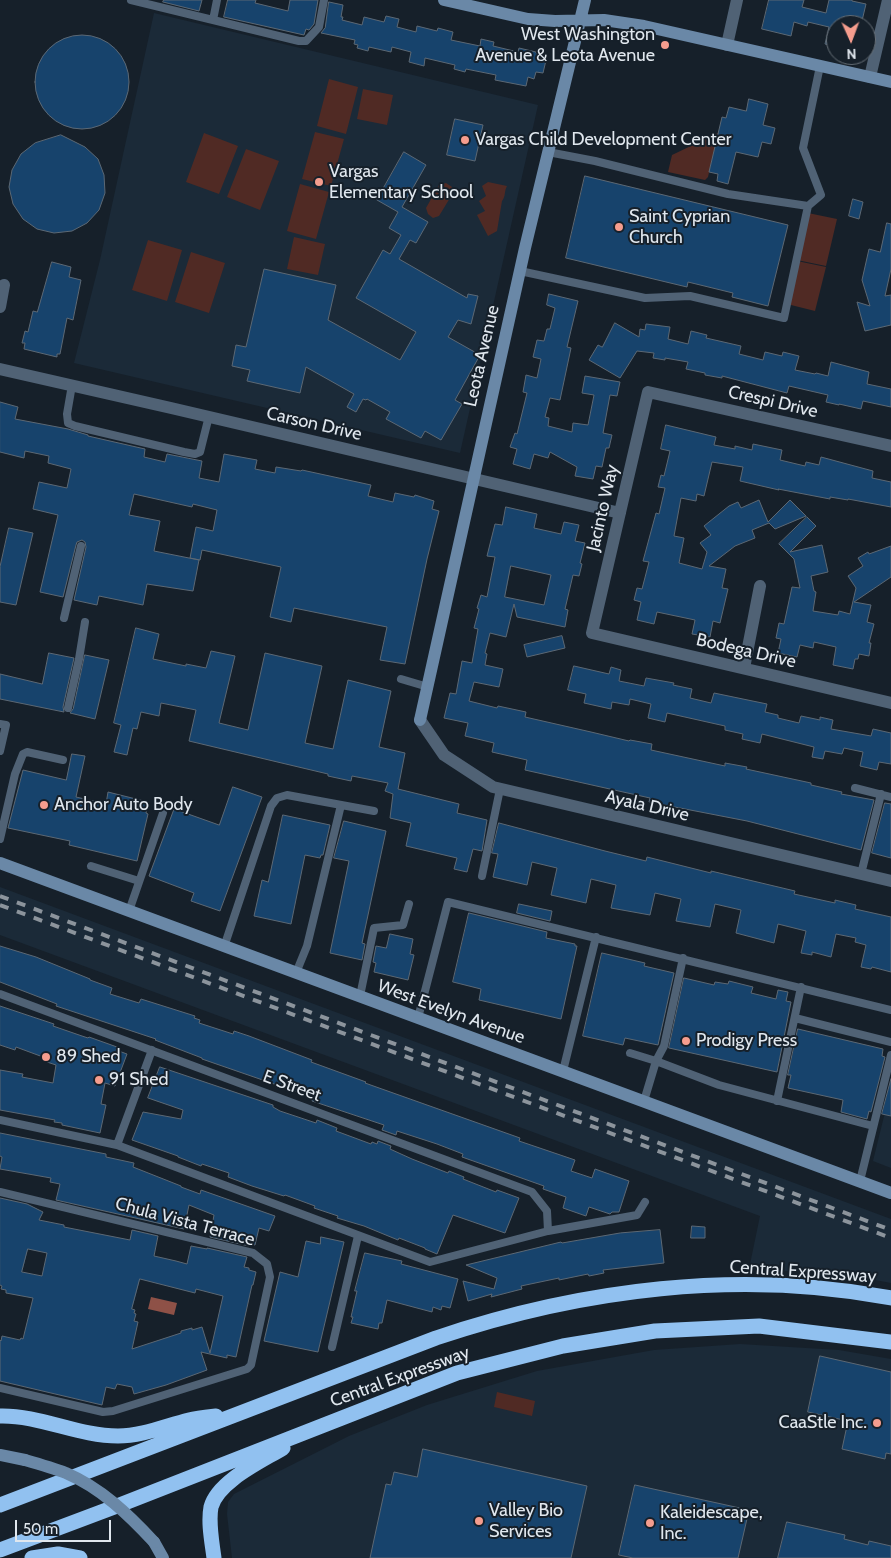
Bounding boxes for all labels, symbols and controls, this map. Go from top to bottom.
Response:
north arrow [826,15,876,65]
place label: West Washington Avenue & Leota Avenue [475,24,655,66]
marker: West Washington Avenue & Leota Avenue [659,39,671,51]
text: N [846,45,857,63]
place label: Vargas Child Development Center [475,129,731,151]
marker: Vargas Child Development Center [459,134,471,146]
place label: Vargas Elementary School [329,161,473,203]
marker: Vargas Elementary School [313,176,325,188]
place label: Saint Cyprian Church [629,206,730,248]
marker: Saint Cyprian Church [613,221,625,233]
street label: Leota Avenue [460,303,504,409]
street label: Crespi Drive [726,381,820,423]
street label: Carson Drive [264,403,364,445]
street label: Jacinto Way [583,462,623,554]
street label: Bodega Drive [694,629,798,673]
street label: Ayala Drive [603,786,691,826]
place label: Anchor Auto Body [54,794,193,816]
marker: Anchor Auto Body [38,799,50,811]
street label: West Evelyn Avenue [374,975,528,1049]
place label: Prodigy Press [696,1030,797,1052]
marker: Prodigy Press [680,1035,692,1047]
place label: 89 Shed [56,1046,121,1068]
marker: 89 Shed [40,1051,52,1063]
street label: E Street [260,1066,324,1106]
place label: 91 Shed [109,1069,169,1091]
marker: 91 Shed [93,1074,105,1086]
street label: Chula Vista Terrace [113,1193,257,1251]
street label: Central Expressway [729,1256,877,1288]
street label: Central Expressway [327,1342,473,1412]
place label: CaaStle Inc. [779,1412,867,1434]
marker: CaaStle Inc. [871,1417,883,1429]
place label: Valley Bio Services [489,1500,563,1542]
place label: Kaleidescape, Inc. [660,1502,763,1545]
scale bar [18,1510,114,1542]
marker: Valley Bio Services [473,1515,485,1527]
marker: Kaleidescape, Inc. [644,1517,656,1529]
text: 50 m [23,1520,58,1538]

